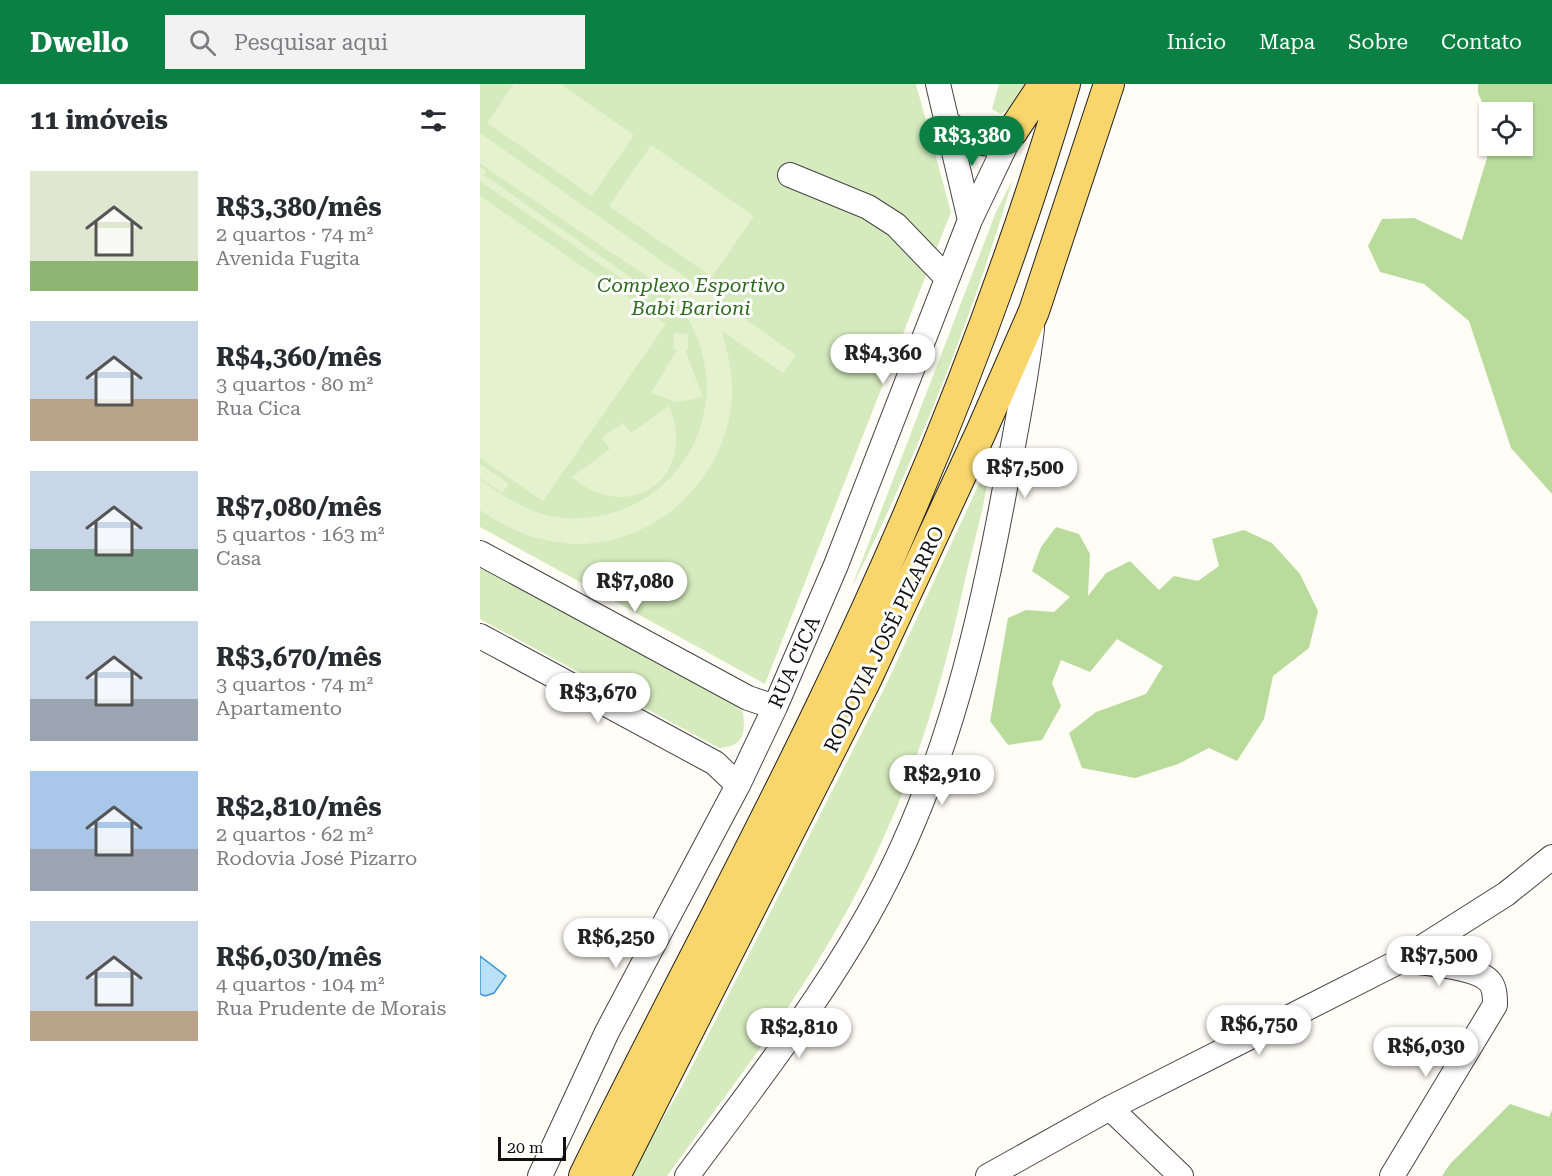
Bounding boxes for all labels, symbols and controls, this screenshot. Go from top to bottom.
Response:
search box [165,15,585,69]
text: Dwello [30,26,129,59]
icon: search [186,26,219,59]
text: Pesquisar aqui [234,30,388,55]
text: Início [1167,30,1226,54]
text: Mapa [1259,30,1315,54]
text: Sobre [1348,30,1408,54]
text: Contato [1441,30,1522,54]
map controls [1479,102,1533,156]
button: locate [1479,102,1533,156]
icon: filters [417,104,450,137]
text: 11 imóveis [30,105,168,135]
pin: R$3,380 [917,116,1027,167]
text: R$3,380 [933,123,1011,147]
text: R$3,380/mês [216,192,382,222]
icon: home [78,195,150,267]
text: 2 quartos · 74 m² [216,222,373,246]
text: Avenida Fugita [216,246,360,270]
park label: Complexo Esportivo Babi Barioni [597,273,785,320]
pin: R$4,360 [828,334,938,385]
text: R$4,360 [844,341,922,365]
text: R$4,360/mês [216,342,382,372]
icon: home [78,345,150,417]
text: 3 quartos · 80 m² [216,372,373,396]
text: Rua Cica [216,396,301,420]
pin: R$7,500 [970,448,1080,499]
text: R$7,500 [986,455,1064,479]
text: R$7,080/mês [216,492,382,522]
icon: home [78,495,150,567]
text: 5 quartos · 163 m² [216,522,384,546]
street label: RODOVIA JOSÉ PIZARRO [819,522,949,756]
text: Casa [216,546,261,570]
pin: R$7,080 [580,562,690,613]
text: R$7,080 [596,569,674,593]
street label: RUA CICA [763,612,825,712]
text: R$3,670/mês [216,642,382,672]
icon: home [78,645,150,717]
text: 3 quartos · 74 m² [216,672,373,696]
pin: R$3,670 [543,673,653,724]
text: R$3,670 [559,680,637,704]
text: Apartamento [216,696,342,720]
pin: R$2,910 [887,755,997,806]
text: R$2,910 [903,762,981,786]
text: R$2,810/mês [216,792,382,822]
icon: home [78,795,150,867]
text: 2 quartos · 62 m² [216,822,373,846]
text: Rodovia José Pizarro [216,846,417,870]
pin: R$6,250 [561,918,671,969]
text: R$6,250 [577,925,655,949]
pin: R$7,500 [1384,936,1494,987]
text: R$6,030/mês [216,942,382,972]
text: R$7,500 [1400,943,1478,967]
icon: home [78,945,150,1017]
text: 4 quartos · 104 m² [216,972,384,996]
text: Rua Prudente de Morais [216,996,446,1020]
pin: R$6,750 [1204,1005,1314,1056]
pin: R$2,810 [744,1008,854,1059]
text: R$6,750 [1220,1012,1298,1036]
text: R$2,810 [760,1015,838,1039]
pin: R$6,030 [1371,1027,1481,1078]
text: R$6,030 [1387,1034,1465,1058]
scale bar [498,1134,566,1162]
text: 20 m [507,1138,544,1157]

